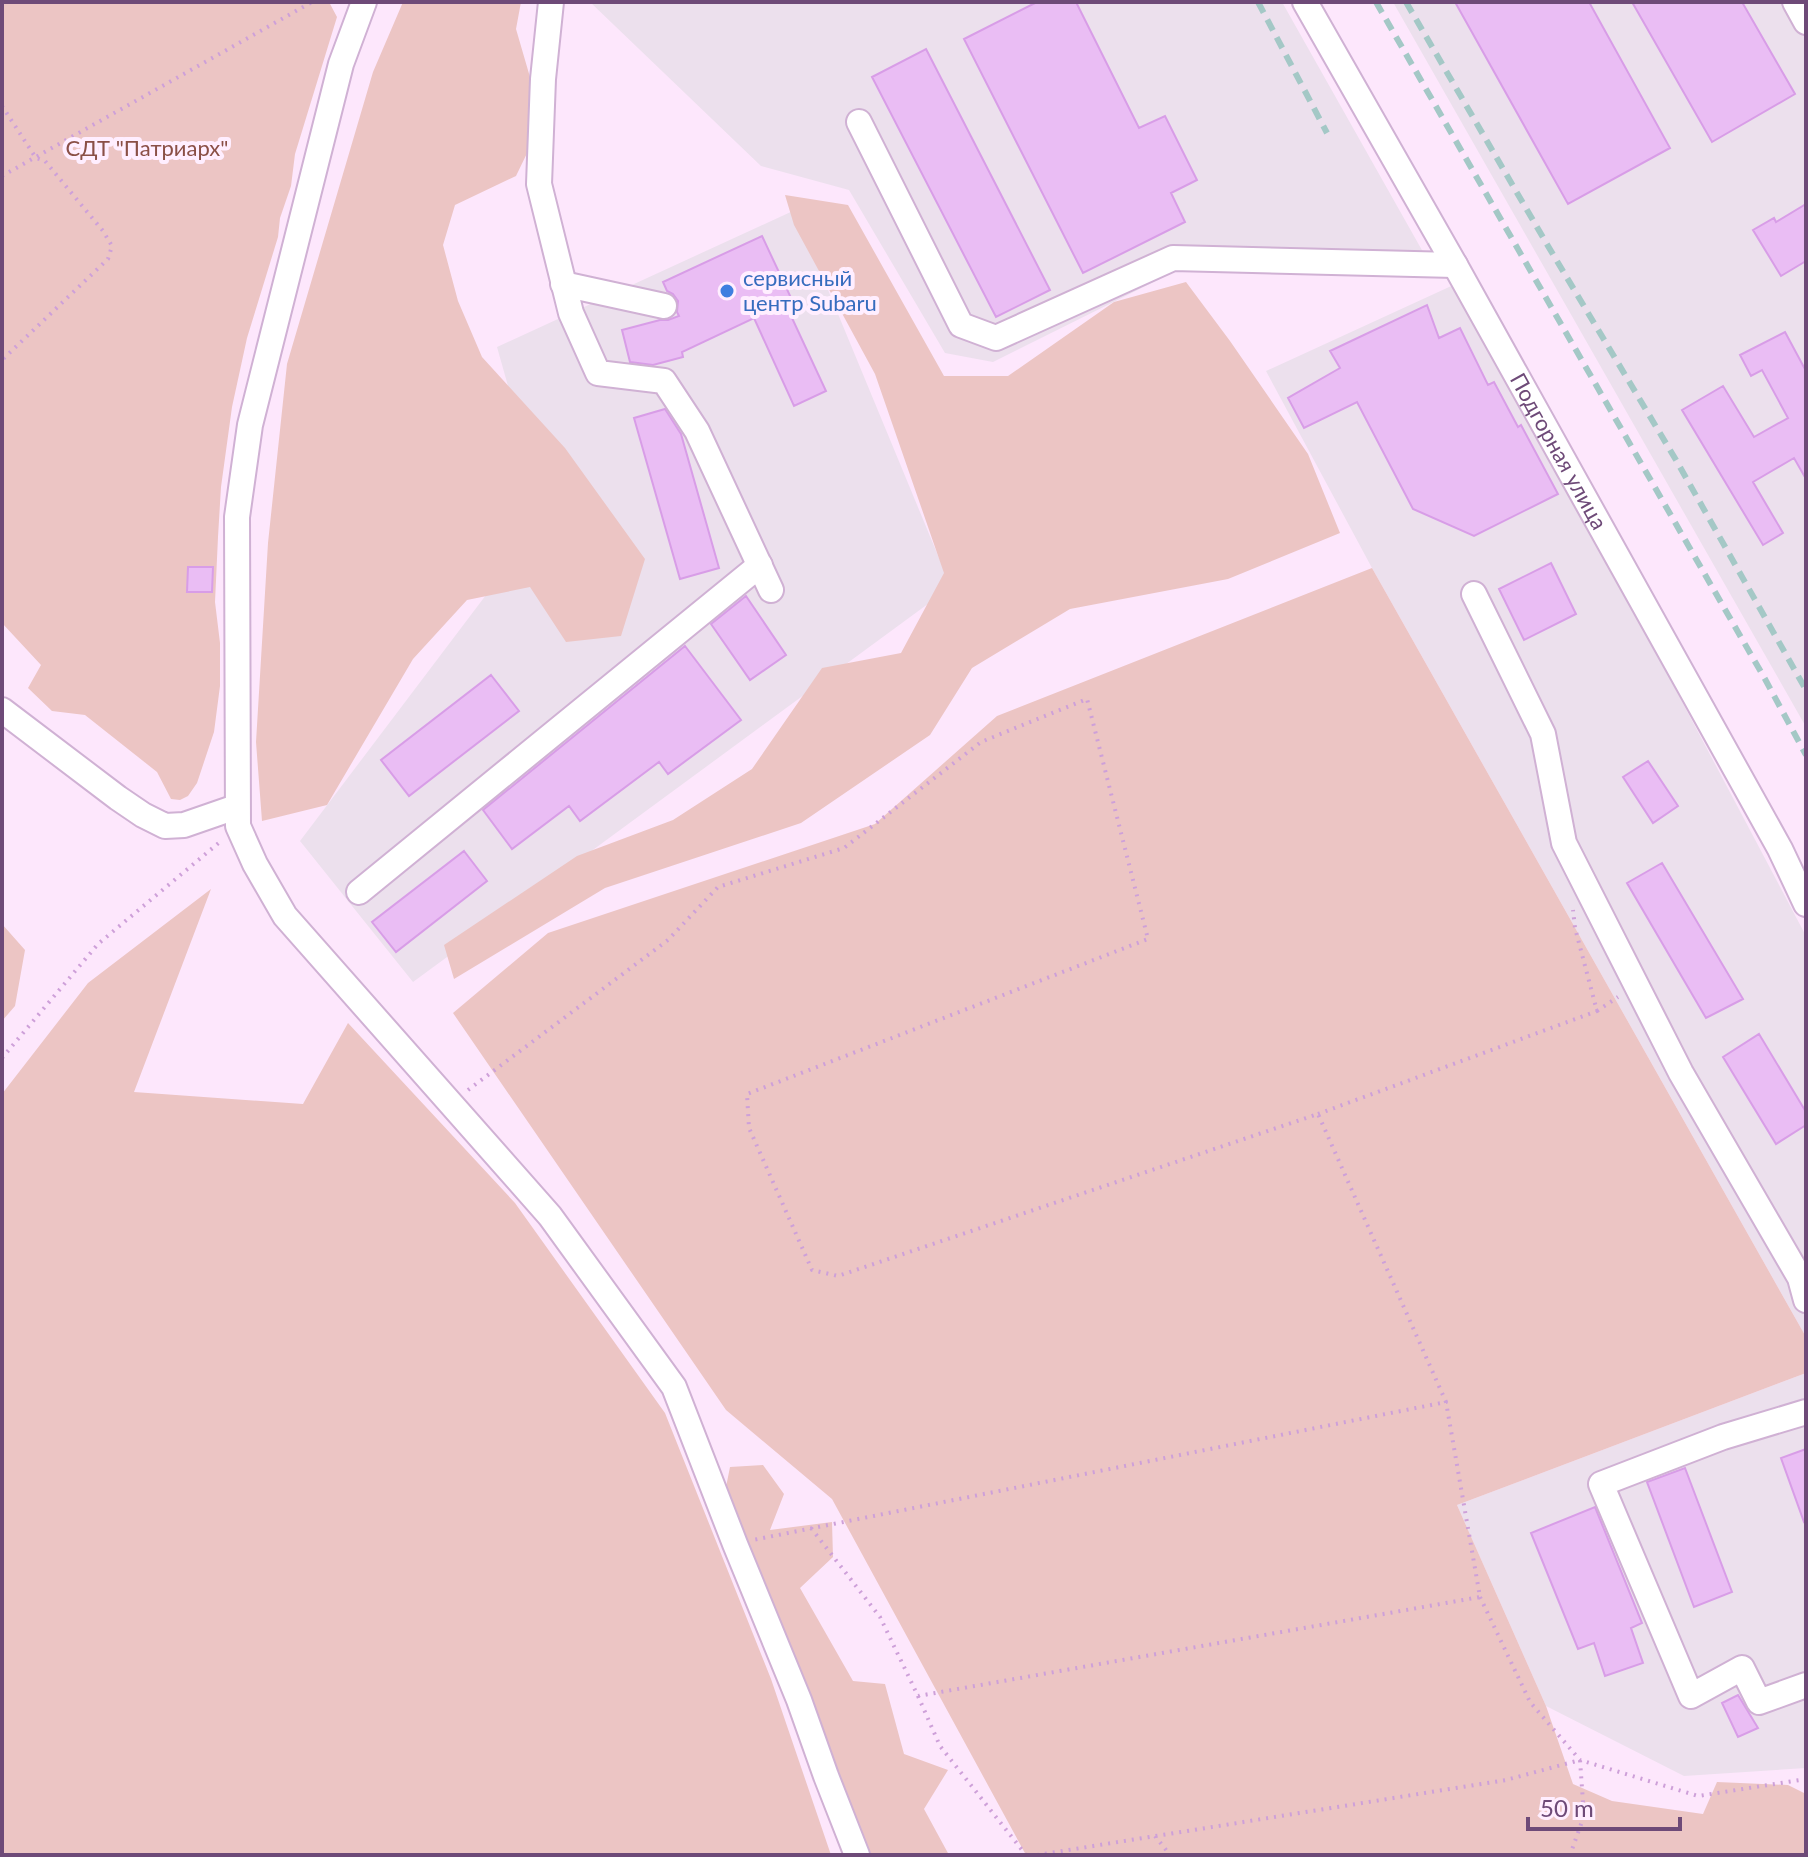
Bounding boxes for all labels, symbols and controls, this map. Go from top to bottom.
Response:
park label: СДТ "Патриарх" [66,134,228,161]
place label: сервисный центр Subaru [743,264,877,316]
marker: сервисный центр Subaru [718,282,736,300]
street label: Подгорная улица [1505,368,1613,534]
scale bar [1528,1781,1680,1831]
text: 50 m [1540,1793,1594,1822]

